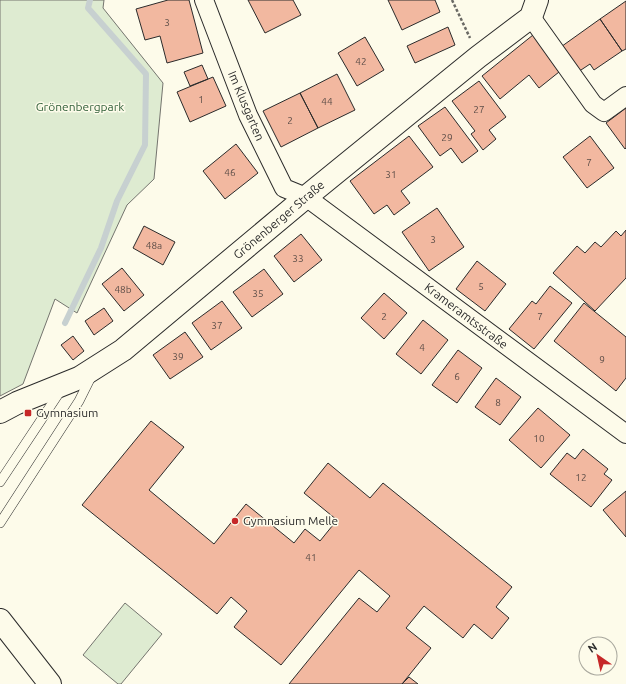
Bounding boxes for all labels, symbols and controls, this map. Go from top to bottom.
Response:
house number: 3 [164,17,170,28]
house number: 42 [355,56,367,67]
street label: Im Klusgarten [226,69,267,143]
house number: 1 [198,94,204,105]
house number: 44 [321,96,333,107]
park label: Grönenbergpark [36,100,124,113]
house number: 27 [473,104,485,115]
house number: 2 [287,115,293,126]
house number: 29 [441,132,453,143]
house number: 7 [586,157,592,168]
house number: 46 [224,167,236,178]
house number: 31 [385,169,397,180]
street label: Grönenberger Straße [231,178,327,261]
house number: 3 [430,234,436,245]
house number: 48a [146,240,162,251]
house number: 33 [292,253,304,264]
street label: Krameramtsstraße [422,280,510,351]
house number: 5 [478,281,484,292]
house number: 48b [114,284,132,295]
house number: 35 [252,288,264,299]
house number: 2 [381,311,387,322]
house number: 7 [537,311,543,322]
house number: 37 [211,320,223,331]
house number: 4 [419,342,425,353]
house number: 39 [172,351,184,362]
house number: 9 [599,354,605,365]
house number: 6 [454,371,460,382]
house number: 8 [495,397,501,408]
place label: Gymnasium [36,406,98,419]
marker: Gymnasium [23,408,33,418]
house number: 10 [533,433,545,444]
house number: 12 [575,472,587,483]
place label: Gymnasium Melle [243,514,338,527]
marker: Gymnasium Melle [230,516,240,526]
house number: 41 [305,552,317,563]
north arrow [578,636,618,676]
text: N [586,640,599,655]

